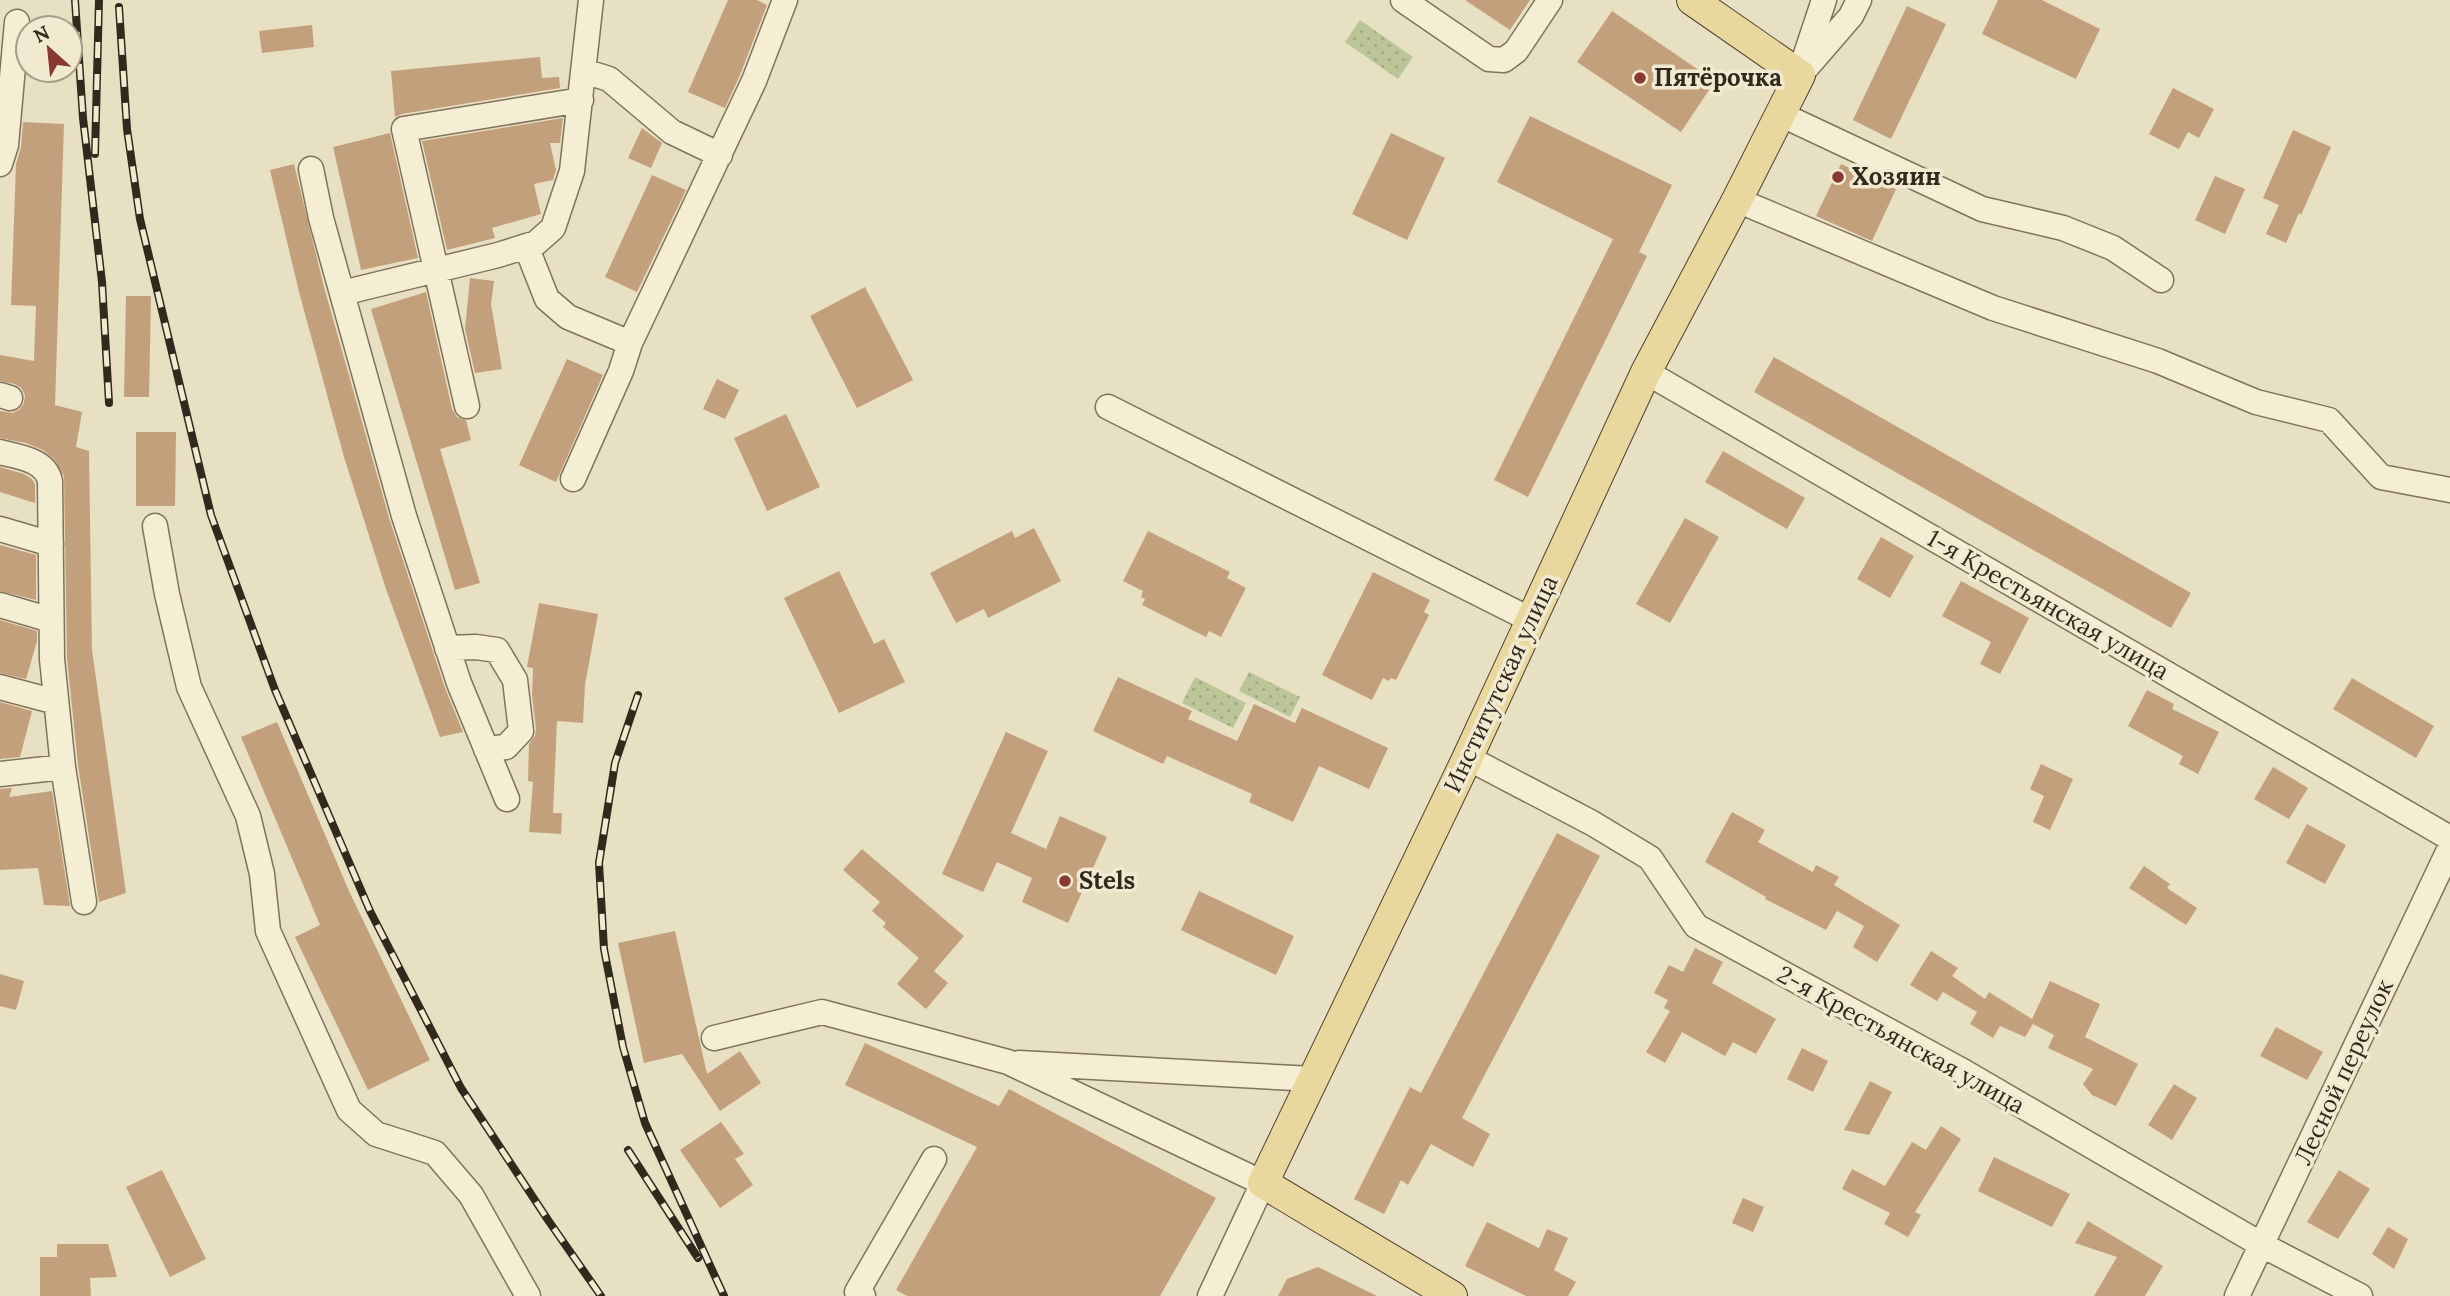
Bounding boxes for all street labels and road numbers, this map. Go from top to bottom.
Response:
street label: 1-я Крестьянская улица [1922,523,2175,687]
street label: Институтская улица [1437,570,1565,797]
street label: 2-я Крестьянская улица [1772,959,2031,1121]
street label: Лесной переулок [2287,974,2400,1169]

